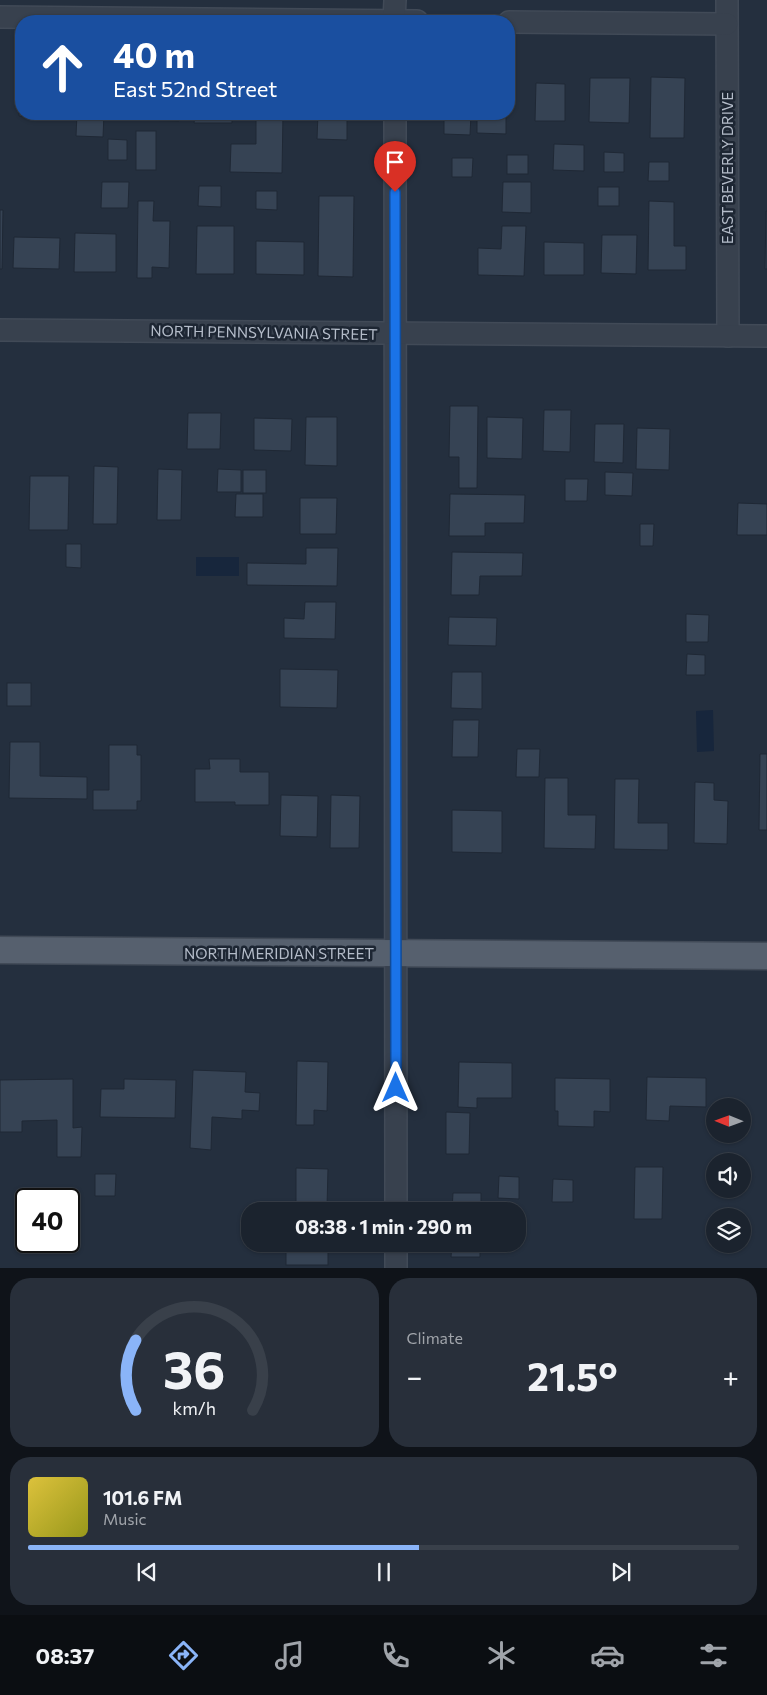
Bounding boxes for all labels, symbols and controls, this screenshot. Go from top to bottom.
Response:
text: 40 m [113,32,195,75]
icon: ahead [30,35,95,100]
text: East 52nd Street [113,75,277,102]
street label: EAST BEVERLY DRIVE [718,92,736,244]
pin [374,141,416,192]
icon: arrive [381,148,409,176]
street label: NORTH PENNSYLVANIA STREET [150,321,378,343]
street label: NORTH MERIDIAN STREET [184,944,374,962]
position arrow [369,1061,421,1113]
north arrow [706,1098,751,1142]
map controls [706,1098,751,1253]
button: sound [706,1153,751,1198]
speed limit sign: 40 [15,1188,80,1253]
button: layers [706,1208,751,1253]
text: 08:38 · 1 min · 290 m [295,1215,472,1238]
text: Climate [407,1328,463,1347]
text: 36 [163,1336,225,1400]
text: 21.5° [527,1352,618,1399]
text: − [407,1359,422,1393]
text: + [723,1359,739,1393]
text: km/h [173,1397,216,1419]
text: 101.6 FM [103,1486,182,1509]
text: Music [103,1509,147,1528]
icon: previous [133,1558,161,1586]
icon: pause [370,1558,398,1586]
icon: next [607,1558,635,1586]
icon: directions [166,1638,201,1673]
icon: music [272,1638,307,1673]
icon: phone [378,1638,413,1673]
icon: climate [484,1638,519,1673]
icon: car [590,1638,625,1673]
icon: filters [696,1638,731,1673]
text: 08:37 [36,1642,94,1669]

